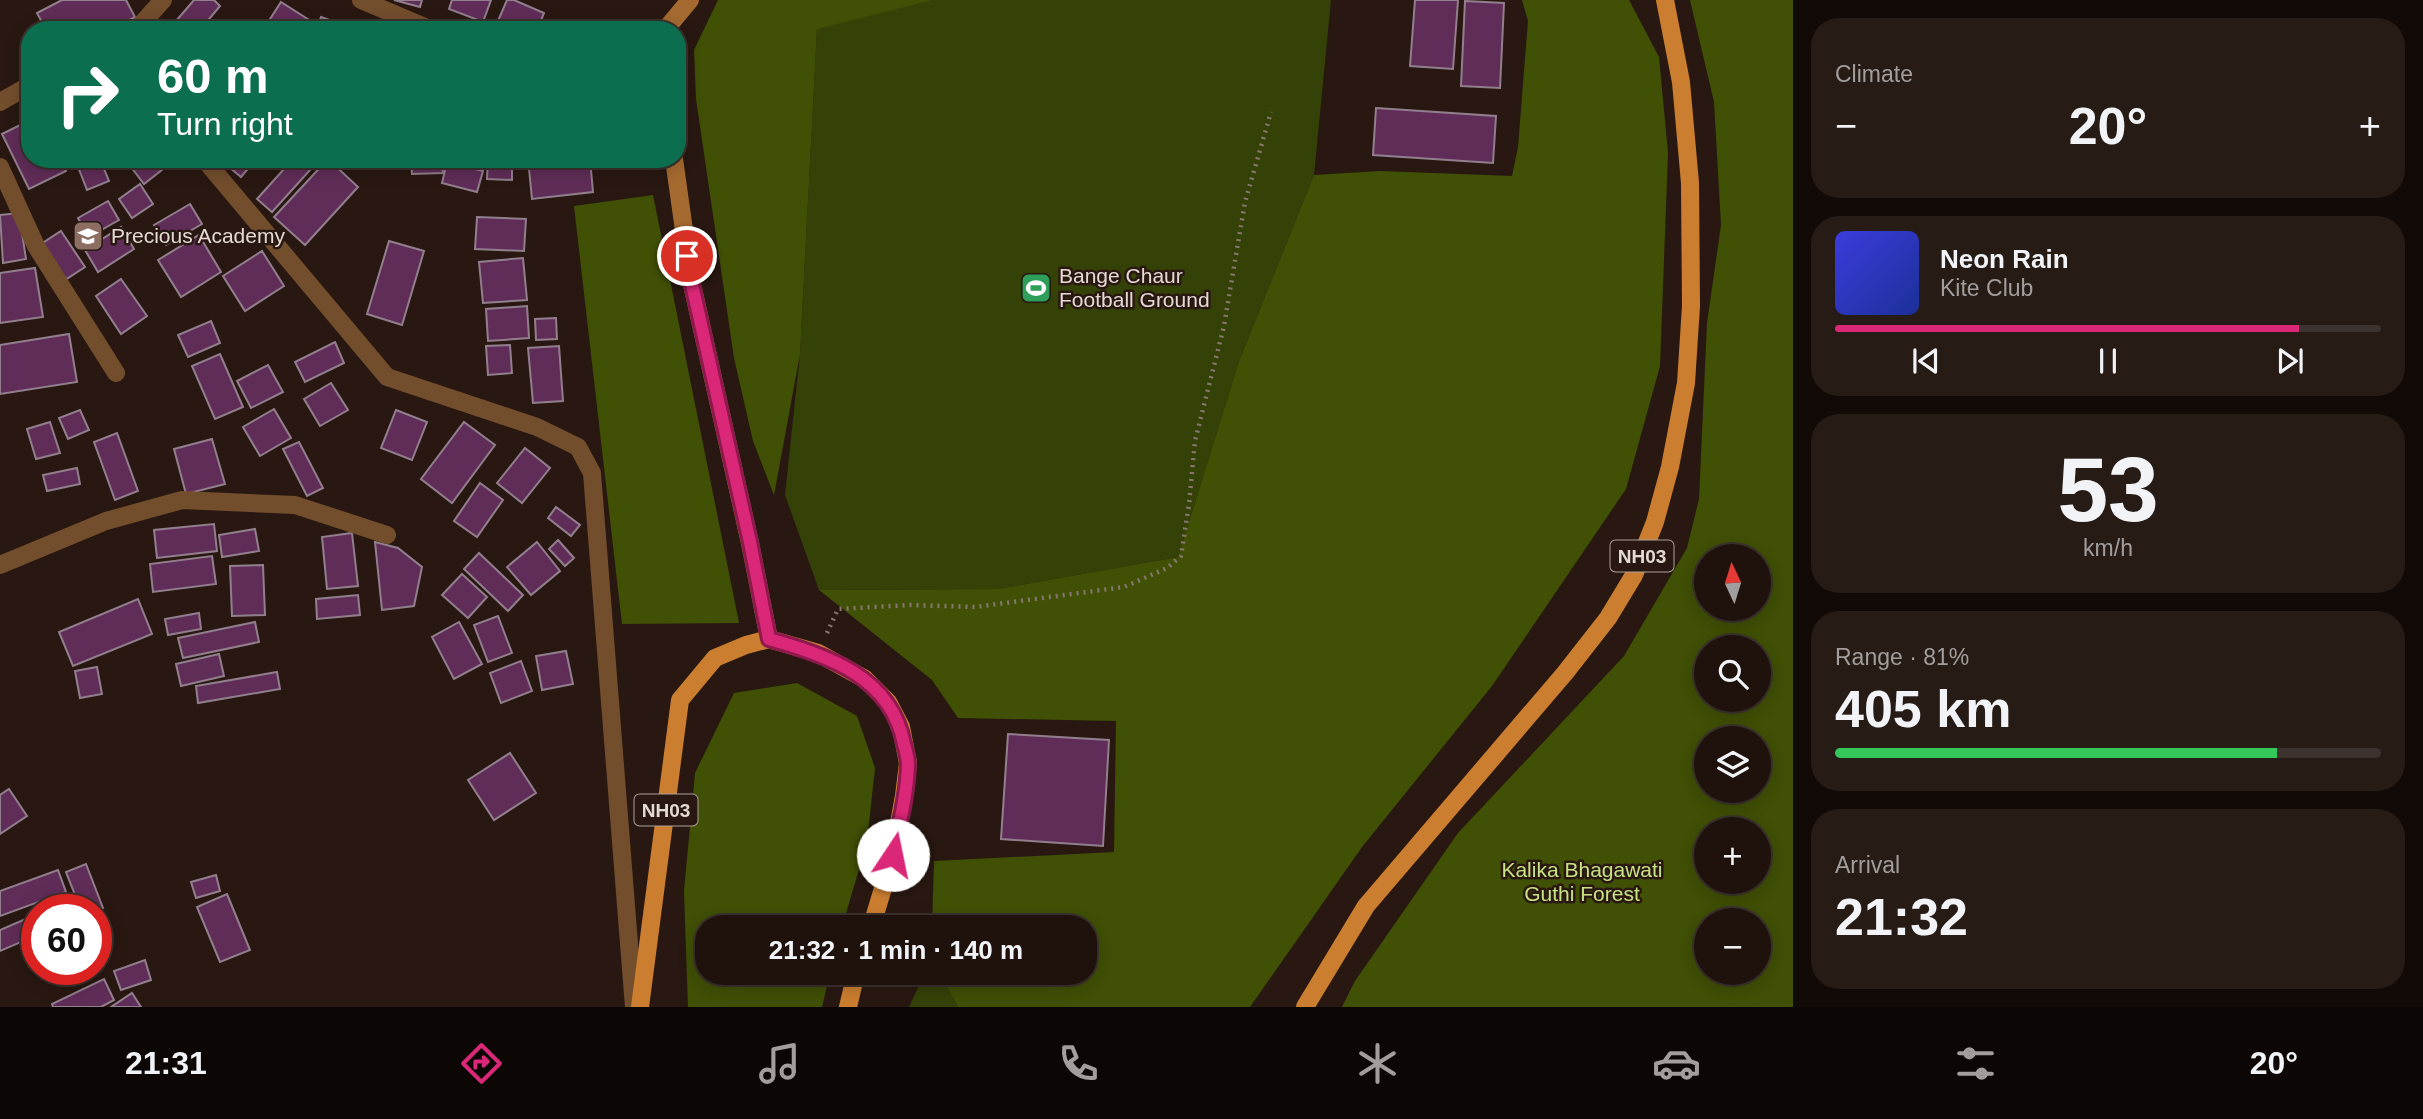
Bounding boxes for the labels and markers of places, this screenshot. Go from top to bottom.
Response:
school or university icon: Precious Academy [71,219,105,253]
place label: Precious Academy [111,224,285,247]
pin [657,226,717,286]
place label: Bange Chaur Football Ground [1059,264,1210,311]
sports icon: Bange Chaur Football Ground [1019,271,1053,305]

